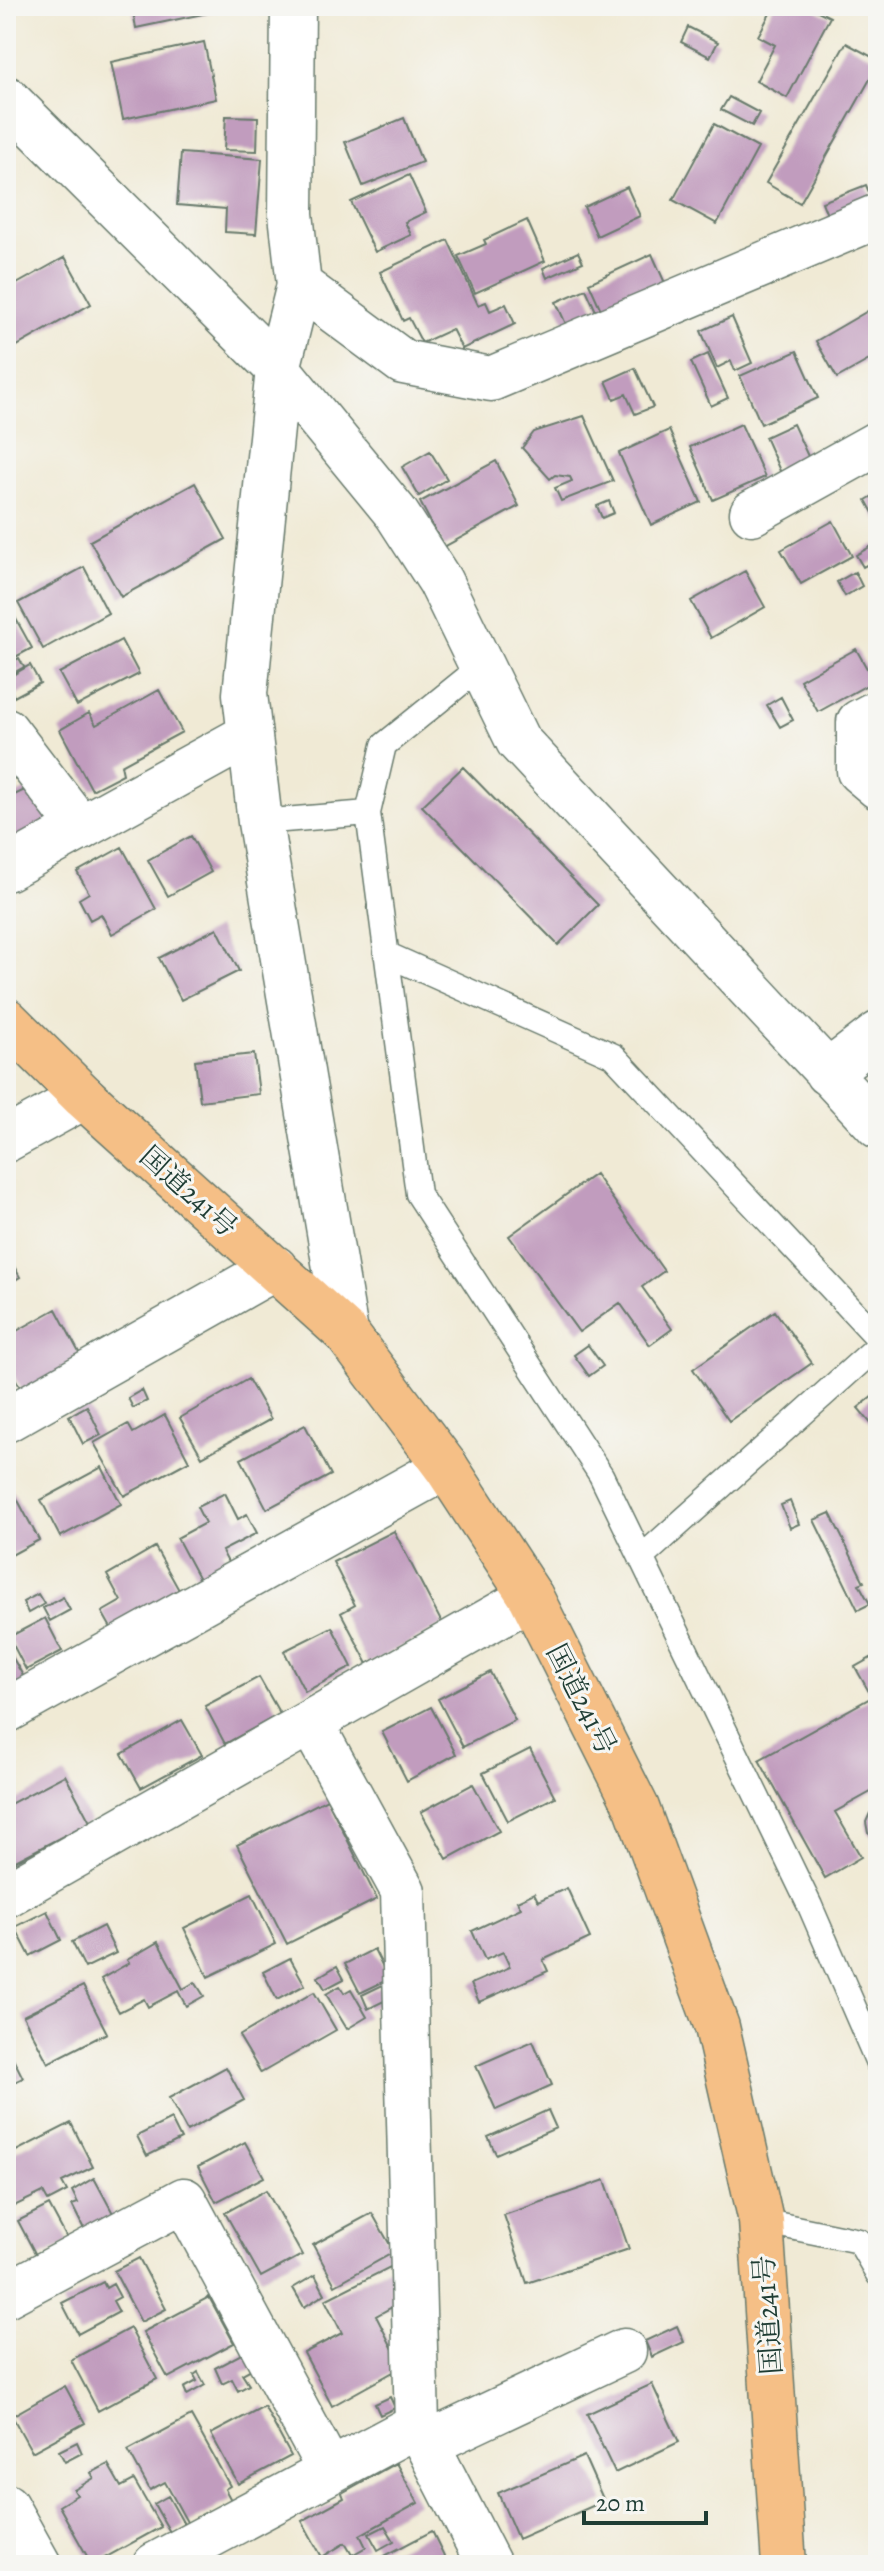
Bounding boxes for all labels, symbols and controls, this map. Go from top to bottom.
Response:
street label: 国道241号 [131,1138,245,1246]
street label: 国道241号 [537,1638,625,1761]
street label: 国道241号 [745,2254,791,2376]
scale bar [584,2475,706,2525]
text: 20 m [596,2487,645,2519]

